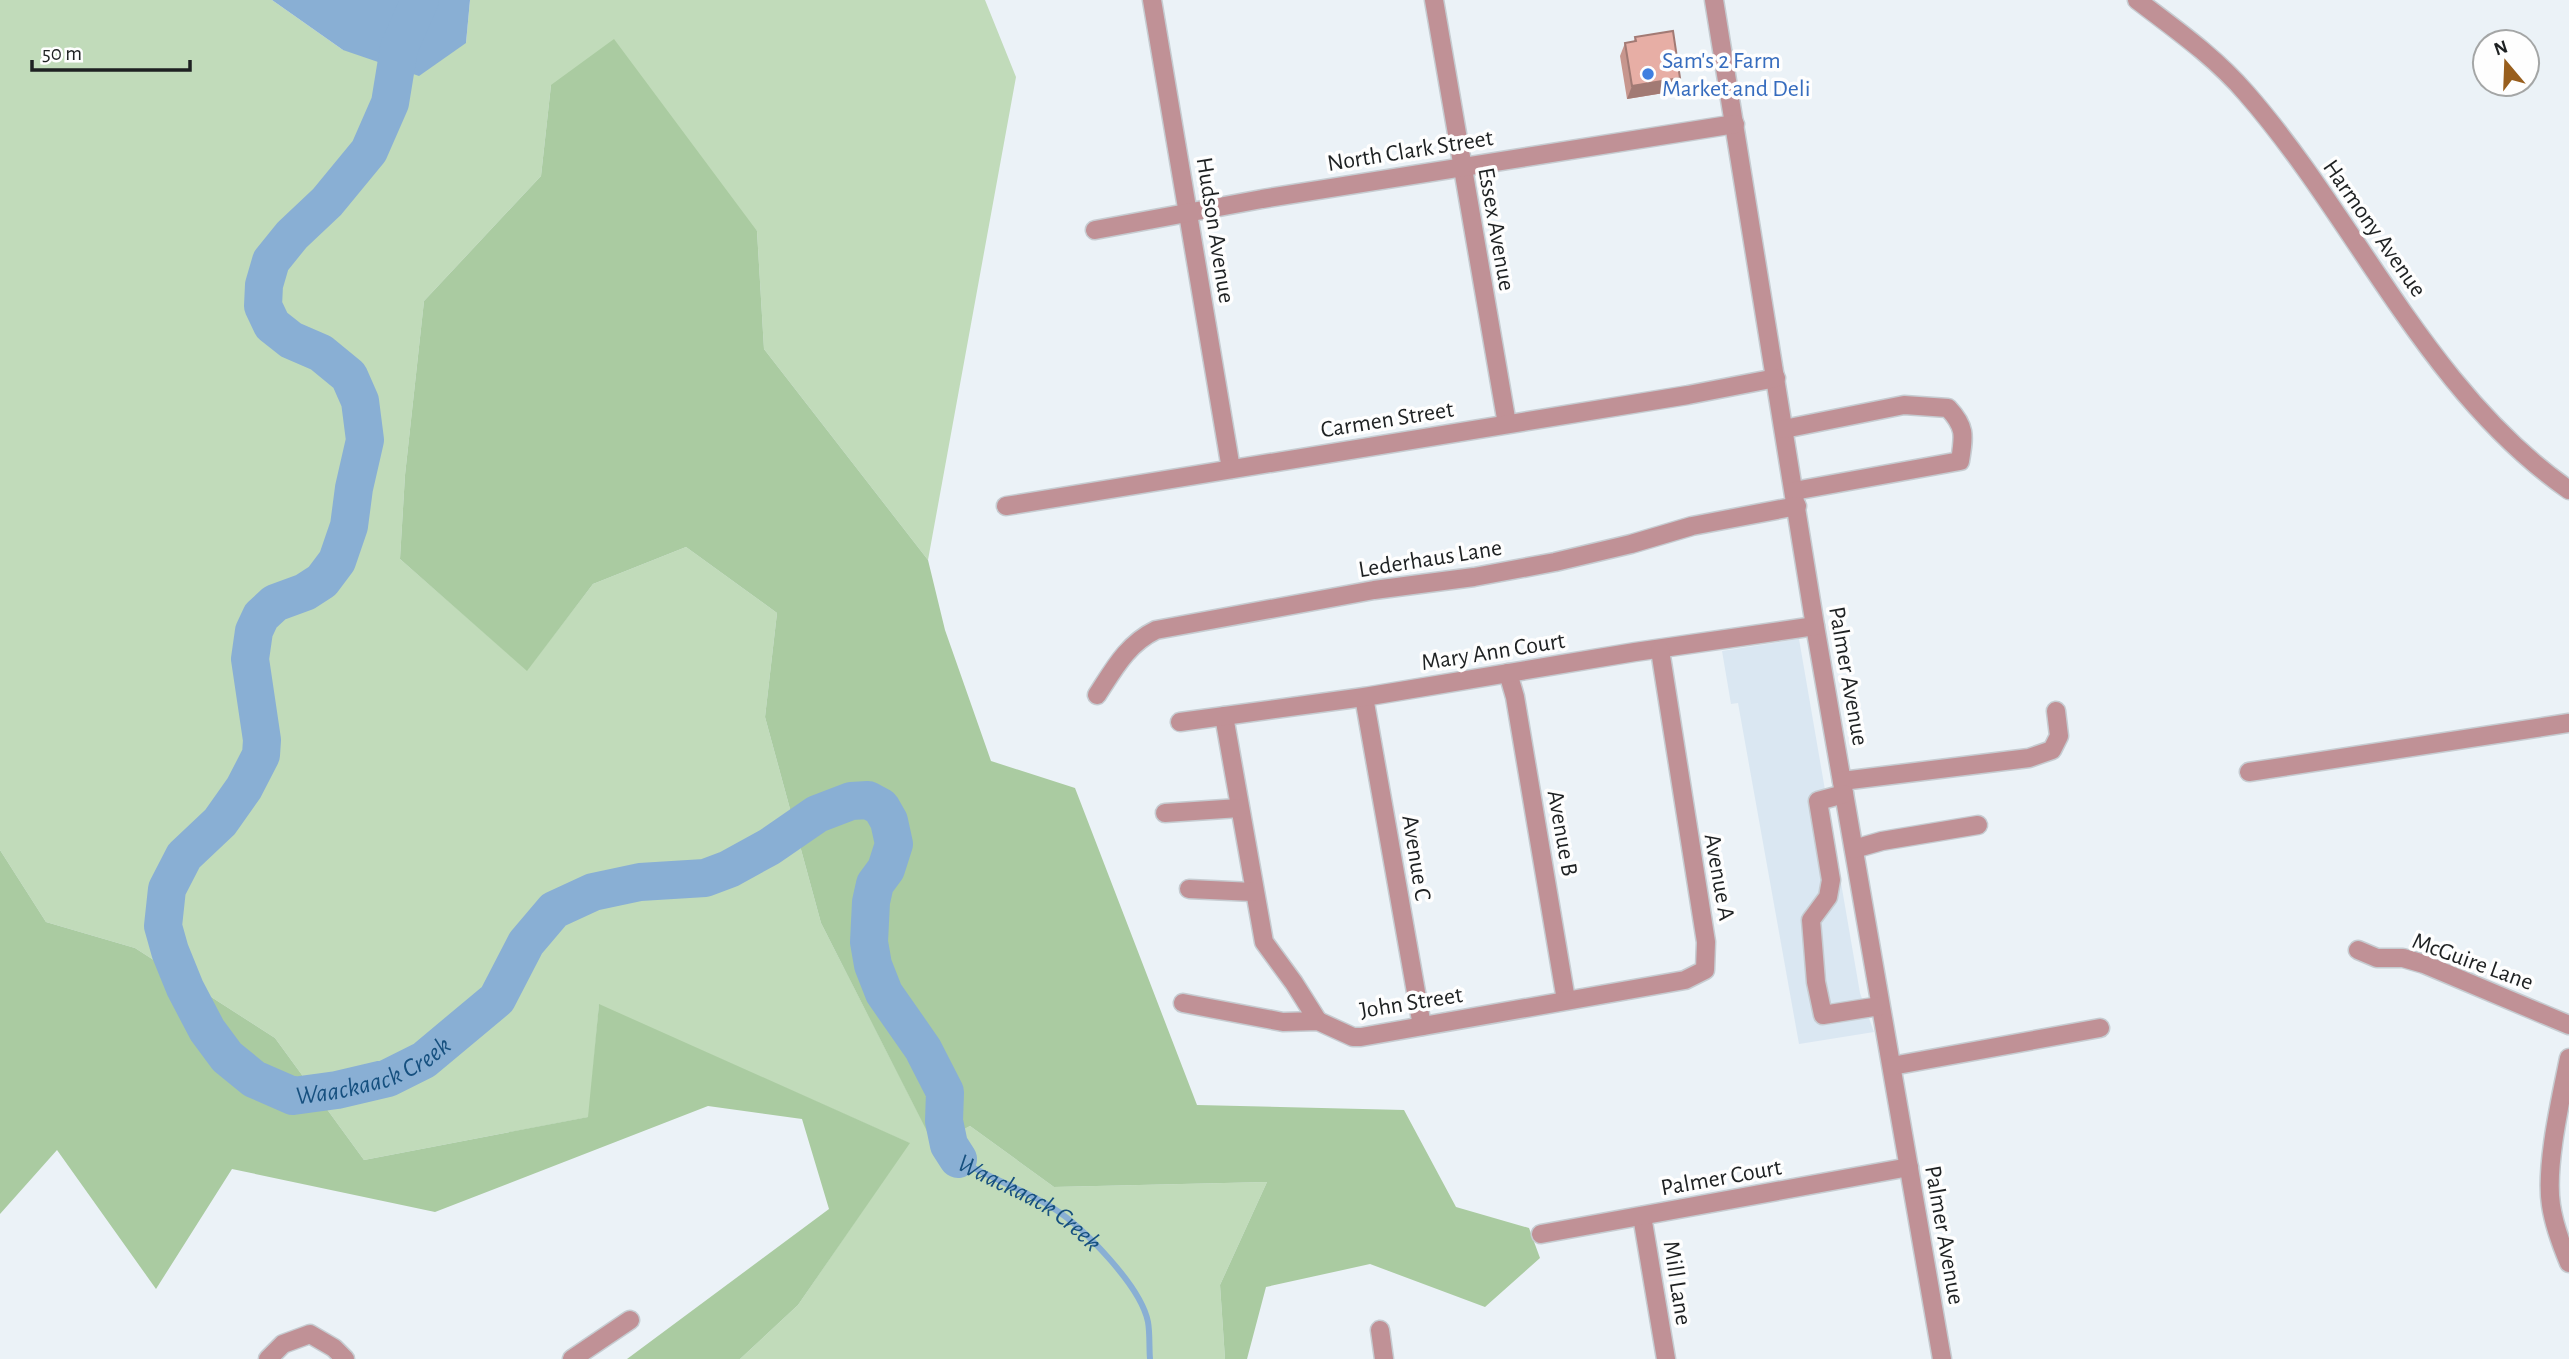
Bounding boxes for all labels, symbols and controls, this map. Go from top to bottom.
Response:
scale bar [32,28,189,72]
north arrow [2471,28,2541,98]
text: N [2492,37,2510,59]
text: 50 m [42,43,82,64]
place label: Sam's 2 Farm Market and Deli [1662,49,1811,101]
marker: Sam's 2 Farm Market and Deli [1640,66,1656,82]
street label: North Clark Street [1325,126,1495,176]
street label: Hudson Avenue [1192,155,1238,305]
street label: Harmony Avenue [2318,156,2430,302]
street label: Essex Avenue [1473,166,1519,293]
street label: Carmen Street [1319,398,1456,442]
street label: Lederhaus Lane [1357,536,1504,582]
street label: Palmer Avenue [1824,605,1872,748]
street label: Mary Ann Court [1420,629,1567,675]
street label: Avenue B [1543,788,1581,878]
street label: Avenue C [1397,814,1435,903]
street label: Avenue A [1700,832,1738,923]
street label: McGuire Lane [2409,929,2536,995]
street label: John Street [1358,983,1465,1023]
water label: Waackaack Creek [294,1032,456,1110]
water label: Waackaack Creek [953,1150,1106,1256]
street label: Palmer Court [1659,1156,1784,1200]
street label: Palmer Avenue [1920,1164,1968,1307]
street label: Mill Lane [1659,1239,1696,1327]

